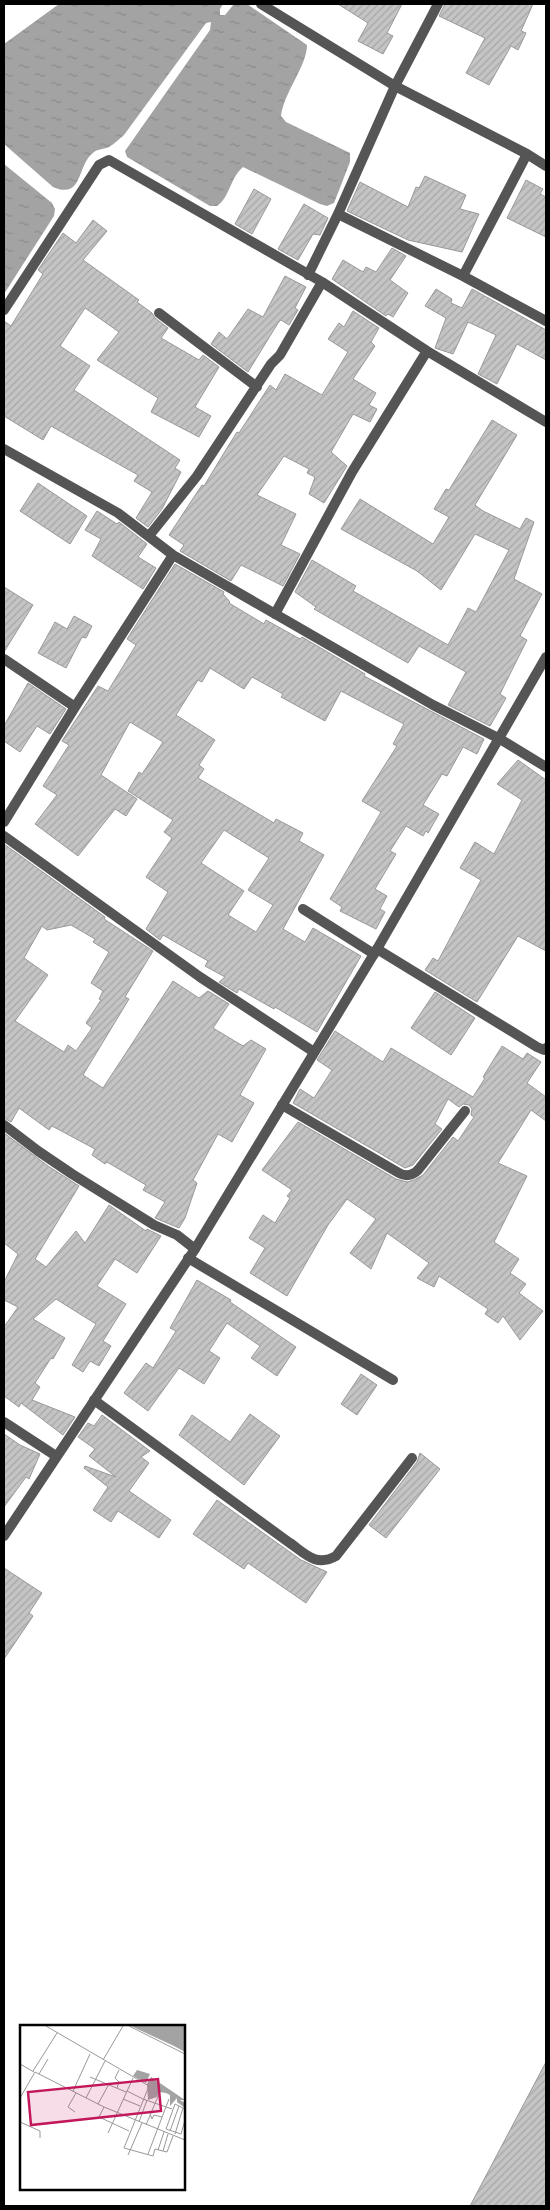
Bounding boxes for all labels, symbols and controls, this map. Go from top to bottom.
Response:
inset map [20,2025,185,2190]

